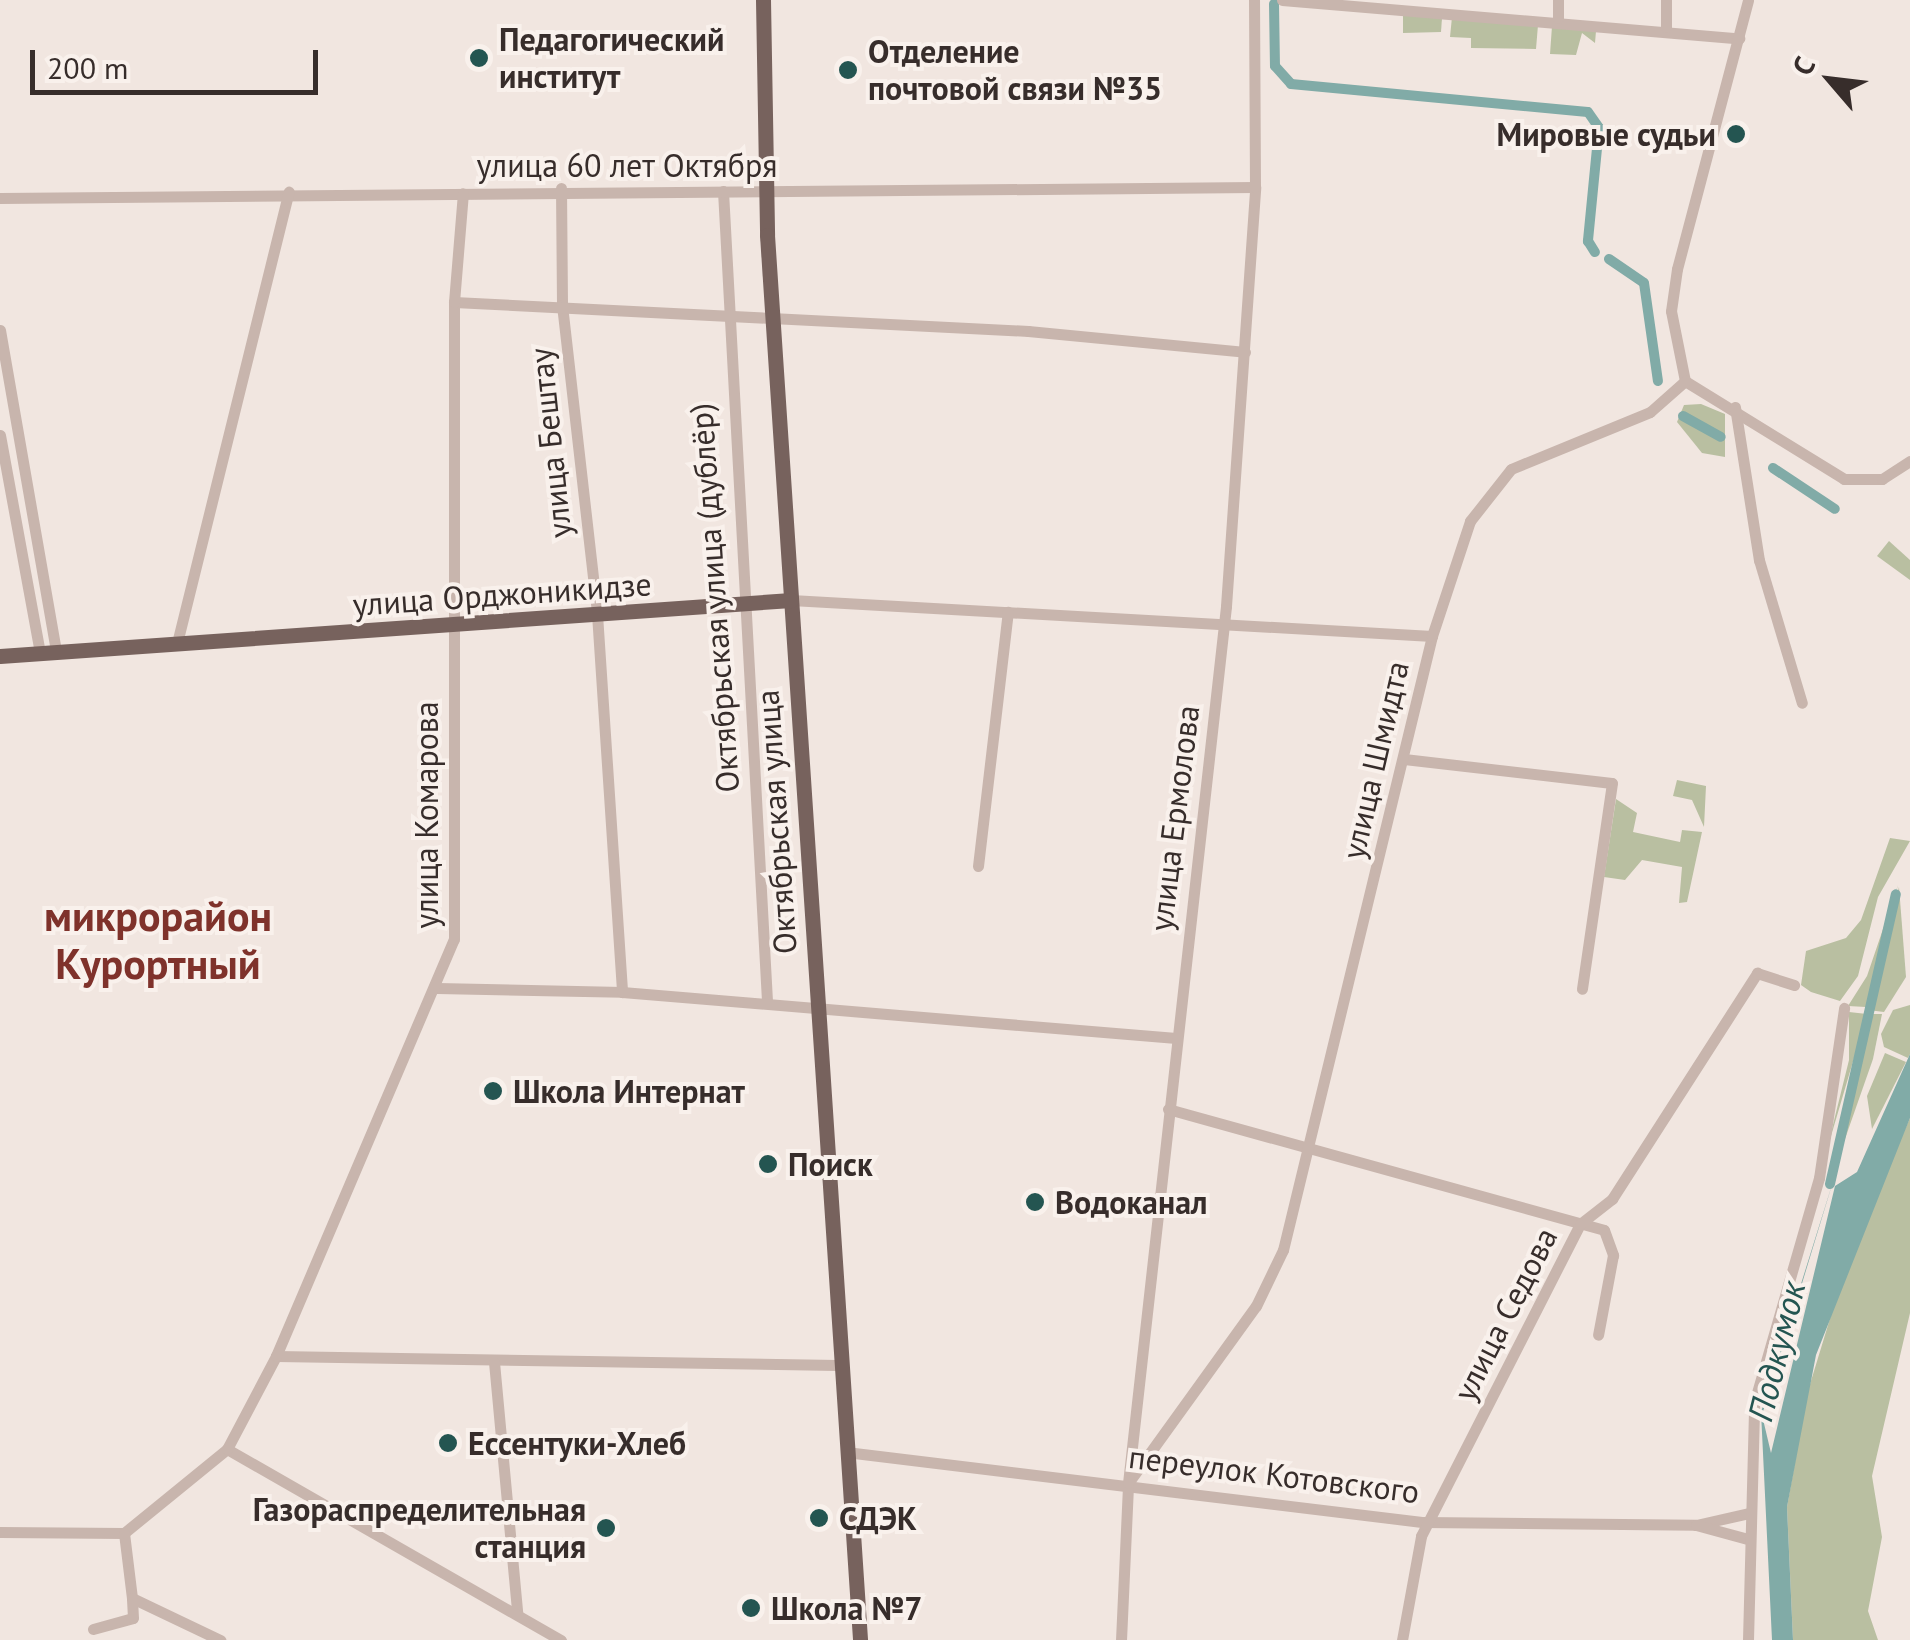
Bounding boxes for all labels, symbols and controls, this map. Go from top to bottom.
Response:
place label: Педагогический институт [499,21,724,96]
scale bar [35,30,322,92]
north arrow [1780,30,1880,130]
place label: Отделение почтовой связи №35 [868,33,1162,108]
marker: Педагогический институт [468,47,490,69]
text: 200 m [47,48,128,87]
text: С [1783,50,1823,81]
marker: Отделение почтовой связи №35 [837,59,859,81]
place label: Мировые судьи [1497,115,1716,153]
marker: Мировые судьи [1725,123,1747,145]
street label: улица 60 лет Октября [476,146,778,184]
street label: улица Бештау [521,346,579,540]
street label: Октябрьская улица (дублёр) [681,402,747,794]
street label: улица Орджоникидзе [351,564,653,624]
street label: улица Шмидта [1334,657,1416,863]
street label: Октябрьская улица [748,689,804,955]
street label: улица Комарова [407,701,445,929]
street label: улица Ермолова [1141,703,1207,933]
district label: микрорайон Курортный [44,891,272,989]
place label: Школа Интернат [513,1072,745,1110]
marker: Школа Интернат [482,1080,504,1102]
place label: Поиск [788,1145,873,1183]
marker: Поиск [757,1153,779,1175]
place label: Водоканал [1055,1183,1208,1221]
marker: Водоканал [1024,1191,1046,1213]
street label: улица Седова [1445,1221,1565,1407]
water label: Подкумок [1738,1277,1814,1425]
place label: Ессентуки-Хлеб [468,1424,686,1462]
marker: Ессентуки-Хлеб [437,1432,459,1454]
street label: переулок Котовского [1127,1437,1421,1511]
place label: Газораспределительная станция [253,1491,586,1566]
place label: СДЭК [839,1499,917,1537]
marker: СДЭК [808,1507,830,1529]
marker: Газораспределительная станция [595,1517,617,1539]
place label: Школа №7 [771,1589,922,1627]
marker: Школа №7 [740,1597,762,1619]

